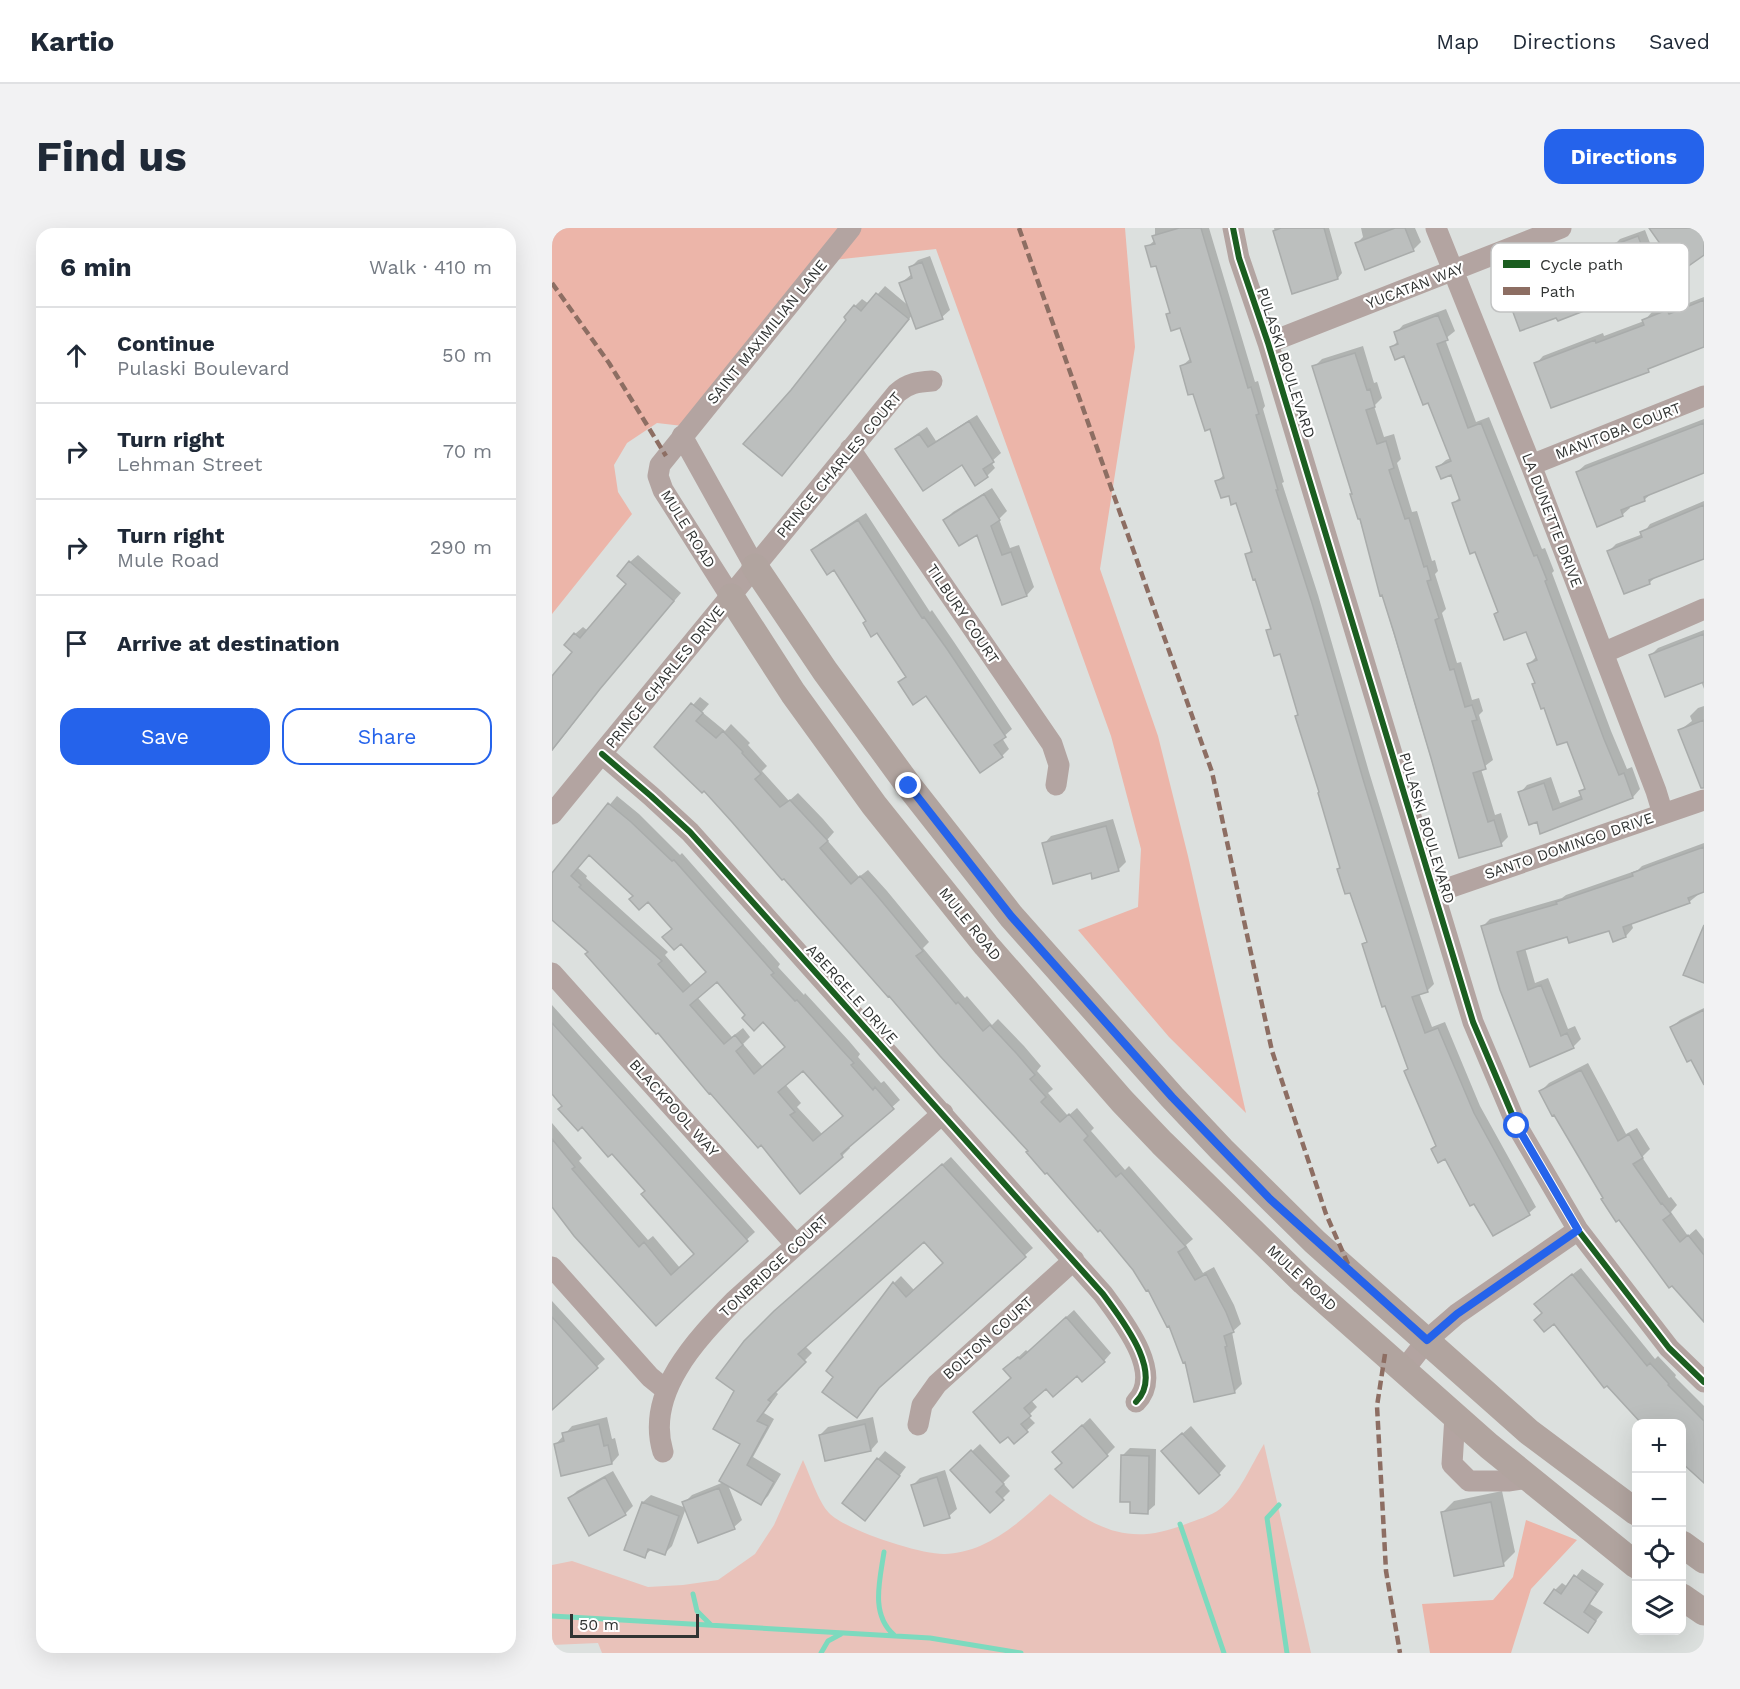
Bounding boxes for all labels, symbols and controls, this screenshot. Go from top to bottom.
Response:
text: Kartio [30,25,114,58]
text: Map [1436,29,1479,54]
text: Directions [1512,29,1616,54]
text: Saved [1649,29,1710,54]
button: Directions [1544,129,1704,184]
text: Find us [36,132,187,181]
legend [1491,243,1689,312]
text: 6 min [60,252,132,282]
text: Walk · 410 m [369,255,492,279]
text: Cycle path [1540,255,1623,274]
street label: SAINT MAXIMILIAN LANE [703,256,831,408]
street label: YUCATAN WAY [1364,259,1467,313]
text: Path [1540,282,1575,301]
street label: PULASKI BOULEVARD [1253,285,1319,441]
text: Continue [117,331,215,356]
icon: ahead [60,339,93,372]
text: 50 m [442,343,492,367]
text: Pulaski Boulevard [117,356,290,380]
street label: PRINCE CHARLES COURT [773,388,905,542]
street label: MANITOBA COURT [1553,399,1683,463]
text: Turn right [117,427,224,452]
icon: right [60,435,93,468]
text: 70 m [443,439,492,463]
street label: LA DUNETTE DRIVE [1518,450,1586,590]
text: Lehman Street [117,452,262,476]
street label: MULE ROAD [657,487,719,571]
text: Turn right [117,523,224,548]
icon: right [60,531,93,564]
text: 290 m [430,535,492,559]
text: Mule Road [117,548,220,572]
street label: TILBURY COURT [923,561,1003,667]
street label: PRINCE CHARLES DRIVE [602,602,728,752]
icon: arrive [60,627,93,660]
text: Arrive at destination [117,631,340,656]
button: Save [60,708,270,765]
button: Share [282,708,492,765]
street label: PULASKI BOULEVARD [1395,750,1459,906]
route end [895,772,921,798]
street label: SANTO DOMINGO DRIVE [1482,809,1656,883]
street label: MULE ROAD [935,884,1005,964]
street label: ABERGELE DRIVE [803,941,901,1047]
street label: BLACKPOOL WAY [626,1056,723,1161]
route start [1503,1112,1529,1138]
street label: TONBRIDGE COURT [716,1211,832,1321]
street label: MULE ROAD [1263,1241,1341,1315]
street label: BOLTON COURT [939,1293,1037,1383]
map controls [1632,1419,1686,1635]
button: + [1632,1419,1686,1473]
button: − [1632,1473,1686,1527]
button: locate [1632,1527,1686,1581]
button: layers [1632,1581,1686,1635]
scale bar [570,1611,699,1638]
text: 50 m [579,1615,619,1634]

